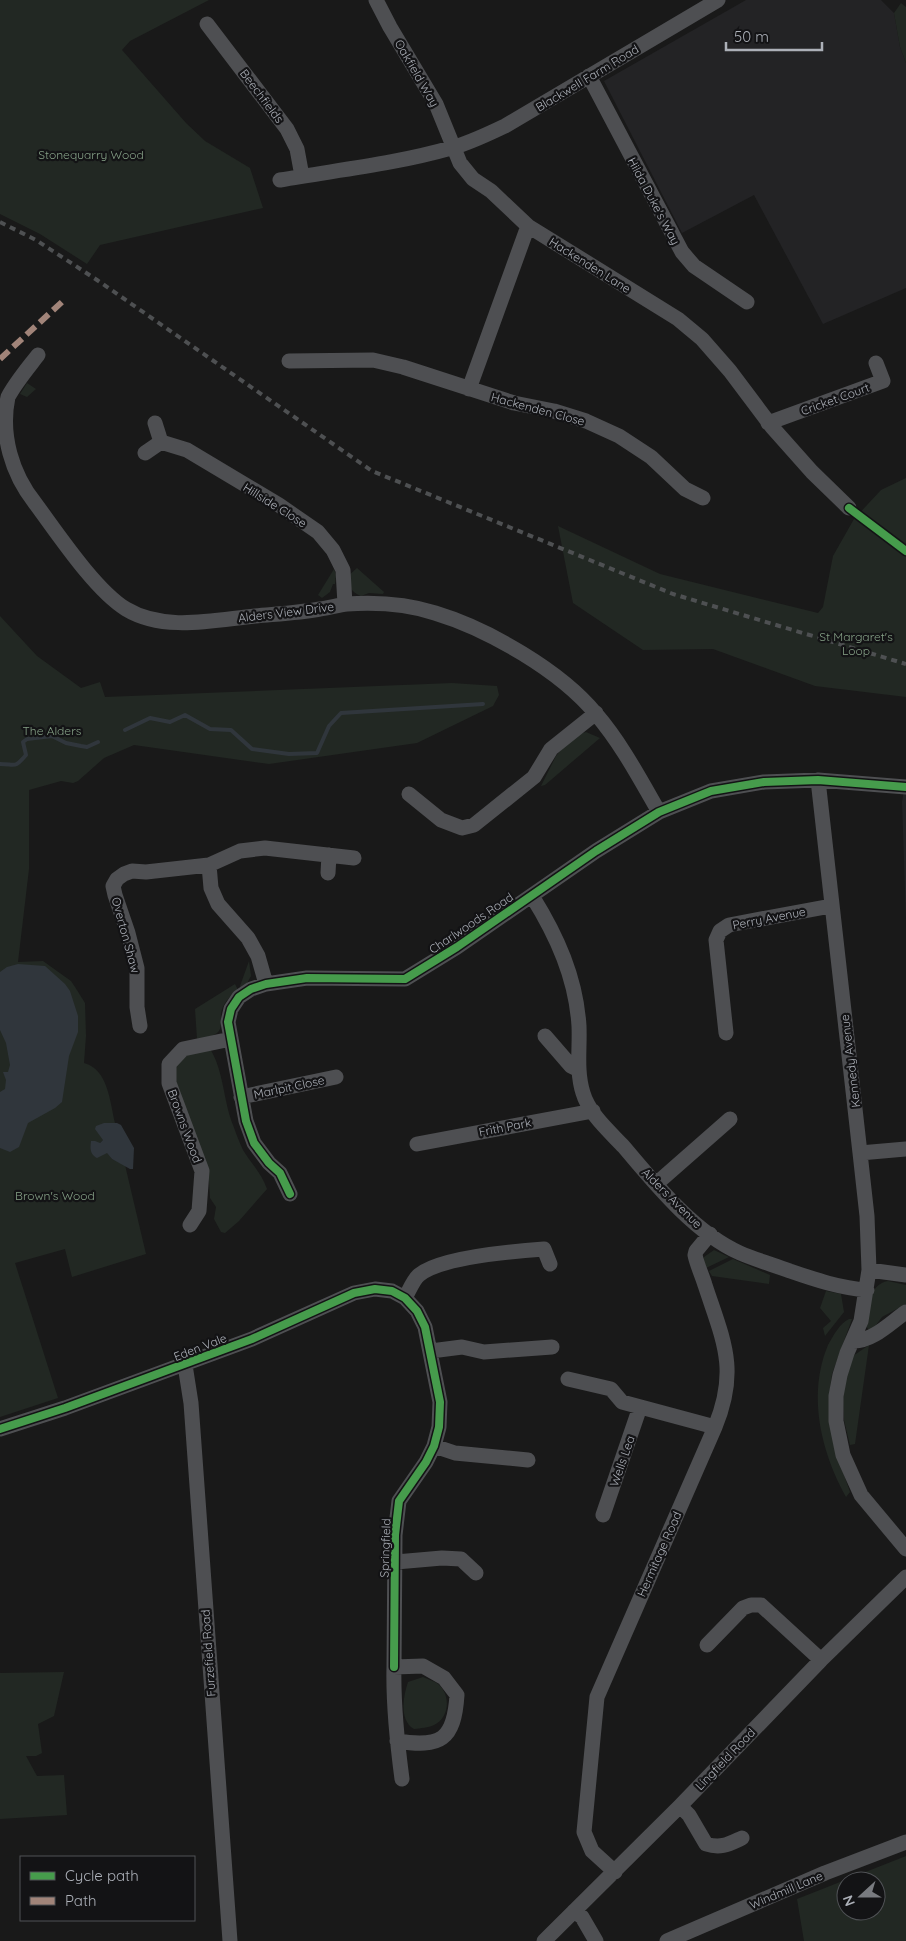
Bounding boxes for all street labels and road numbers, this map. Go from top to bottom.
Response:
street label: Oakfield Way [392,37,442,109]
street label: Blackwell Farm Road [533,41,641,115]
street label: Beechfields [237,66,287,126]
street label: Hilda Duke's Way [625,155,683,247]
street label: Hackenden Lane [546,234,634,296]
street label: Cricket Court [799,380,871,418]
street label: Hackenden Close [489,389,587,429]
street label: Hillside Close [240,479,310,531]
street label: Alders View Drive [237,599,335,625]
street label: Charlwoods Road [426,889,516,957]
street label: Overton Shaw [109,895,143,975]
street label: Perry Avenue [731,904,807,932]
street label: Kennedy Avenue [837,1013,863,1108]
street label: Marlpit Close [252,1072,326,1102]
street label: Browns Wood [165,1087,205,1165]
street label: Frith Park [477,1115,533,1139]
street label: Alders Avenue [639,1165,705,1231]
street label: Eden Vale [171,1330,229,1364]
street label: Wells Lea [606,1433,638,1489]
street label: Hermitage Road [633,1509,685,1599]
street label: Springfield [376,1518,394,1578]
street label: Furzefield Road [197,1609,219,1697]
street label: Lingfield Road [692,1725,758,1793]
street label: Windmill Lane [747,1868,825,1912]

